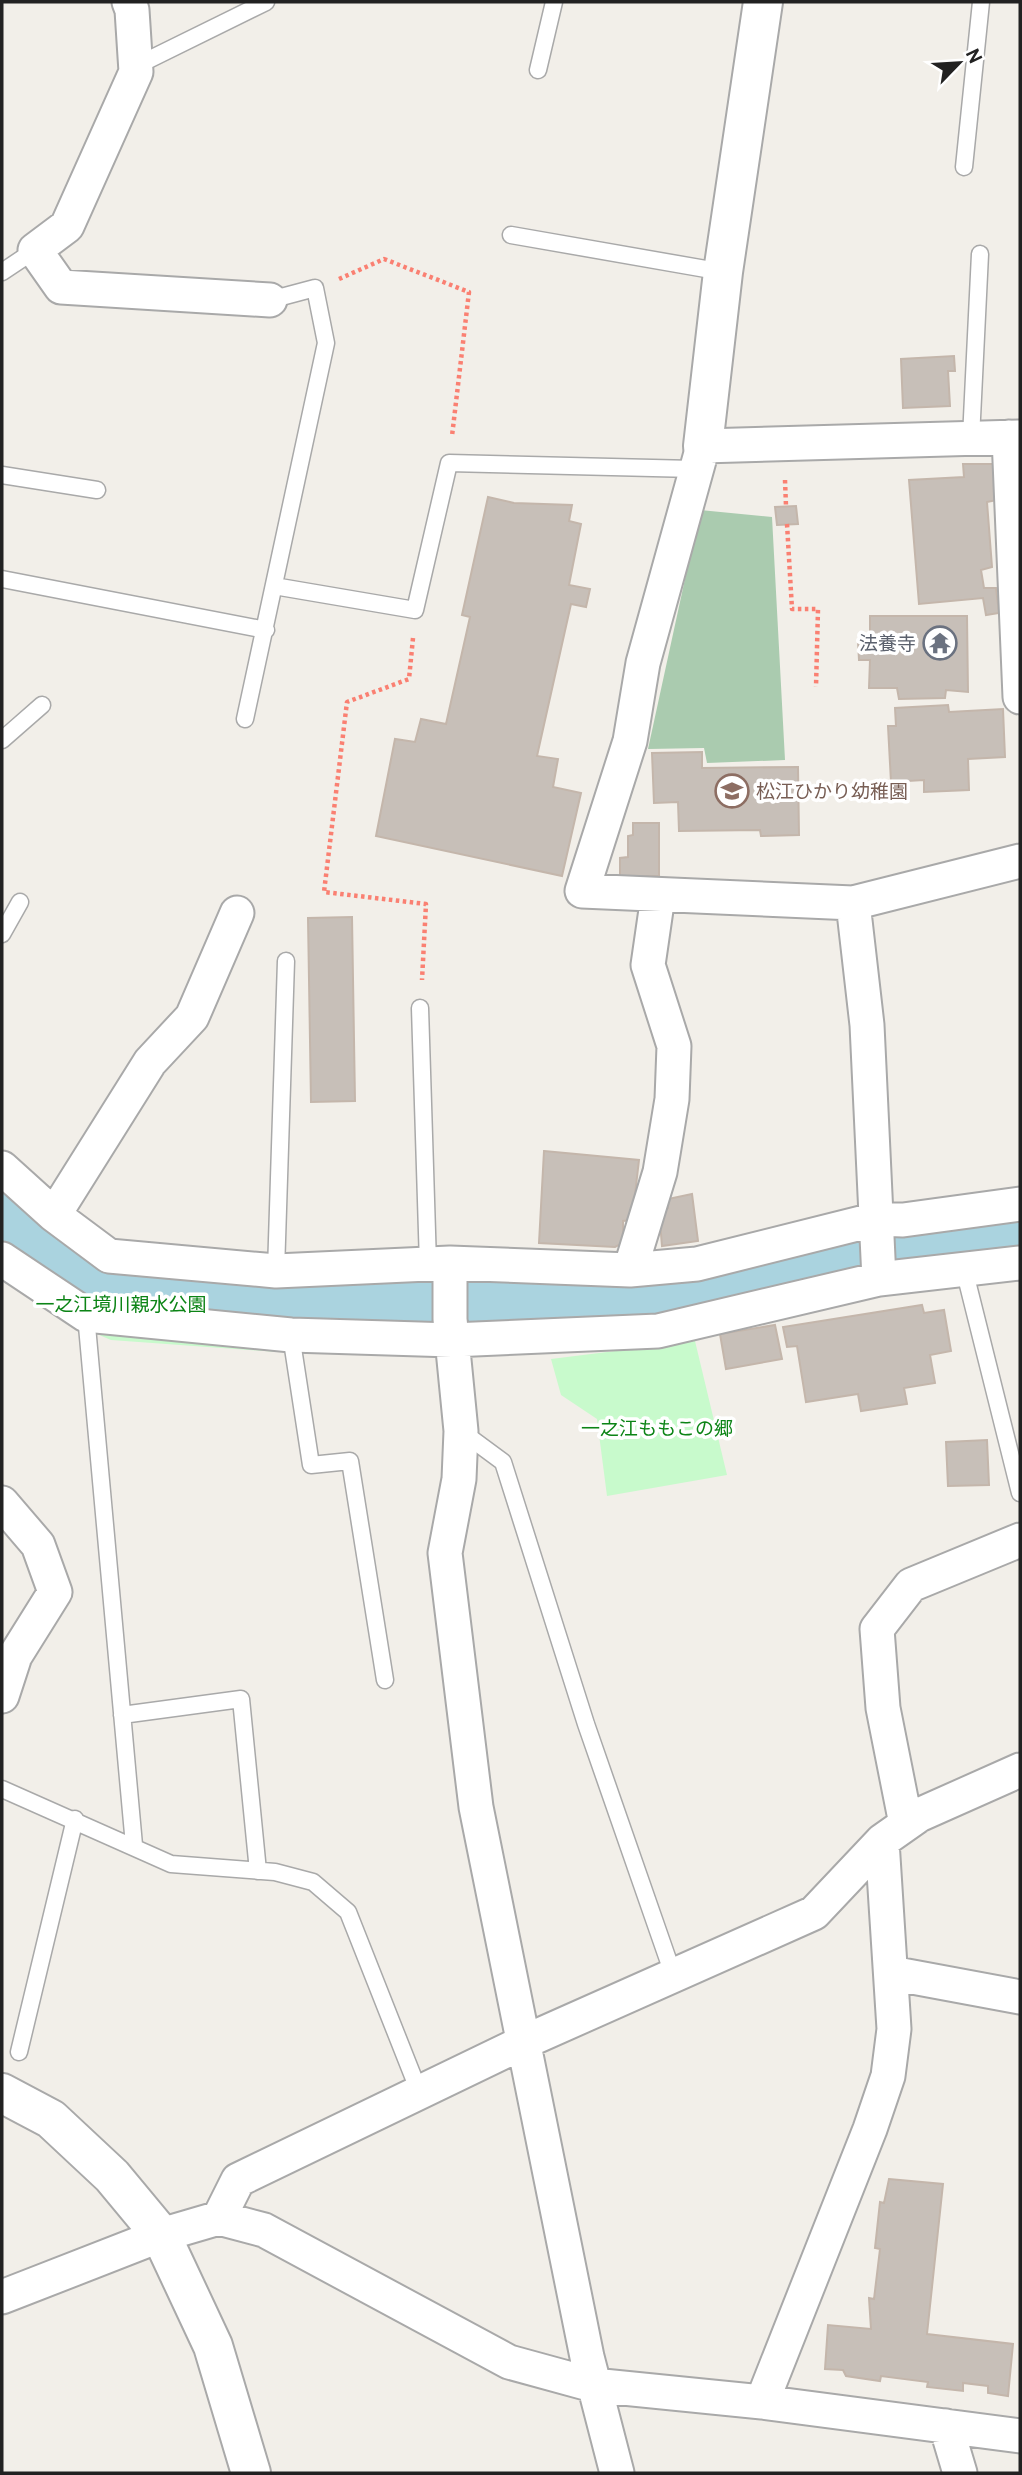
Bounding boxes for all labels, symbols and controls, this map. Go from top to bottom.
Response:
north arrow [924,28,994,98]
text: N [959,45,986,68]
temple icon: 法養寺 [921,624,959,662]
place label: 法養寺 [859,633,916,657]
school or university icon: 松江ひかり幼稚園 [713,772,751,810]
place label: 松江ひかり幼稚園 [756,781,908,805]
park label: 一之江境川親水公園 [35,1294,207,1318]
park label: 一之江ももこの郷 [581,1418,733,1442]

